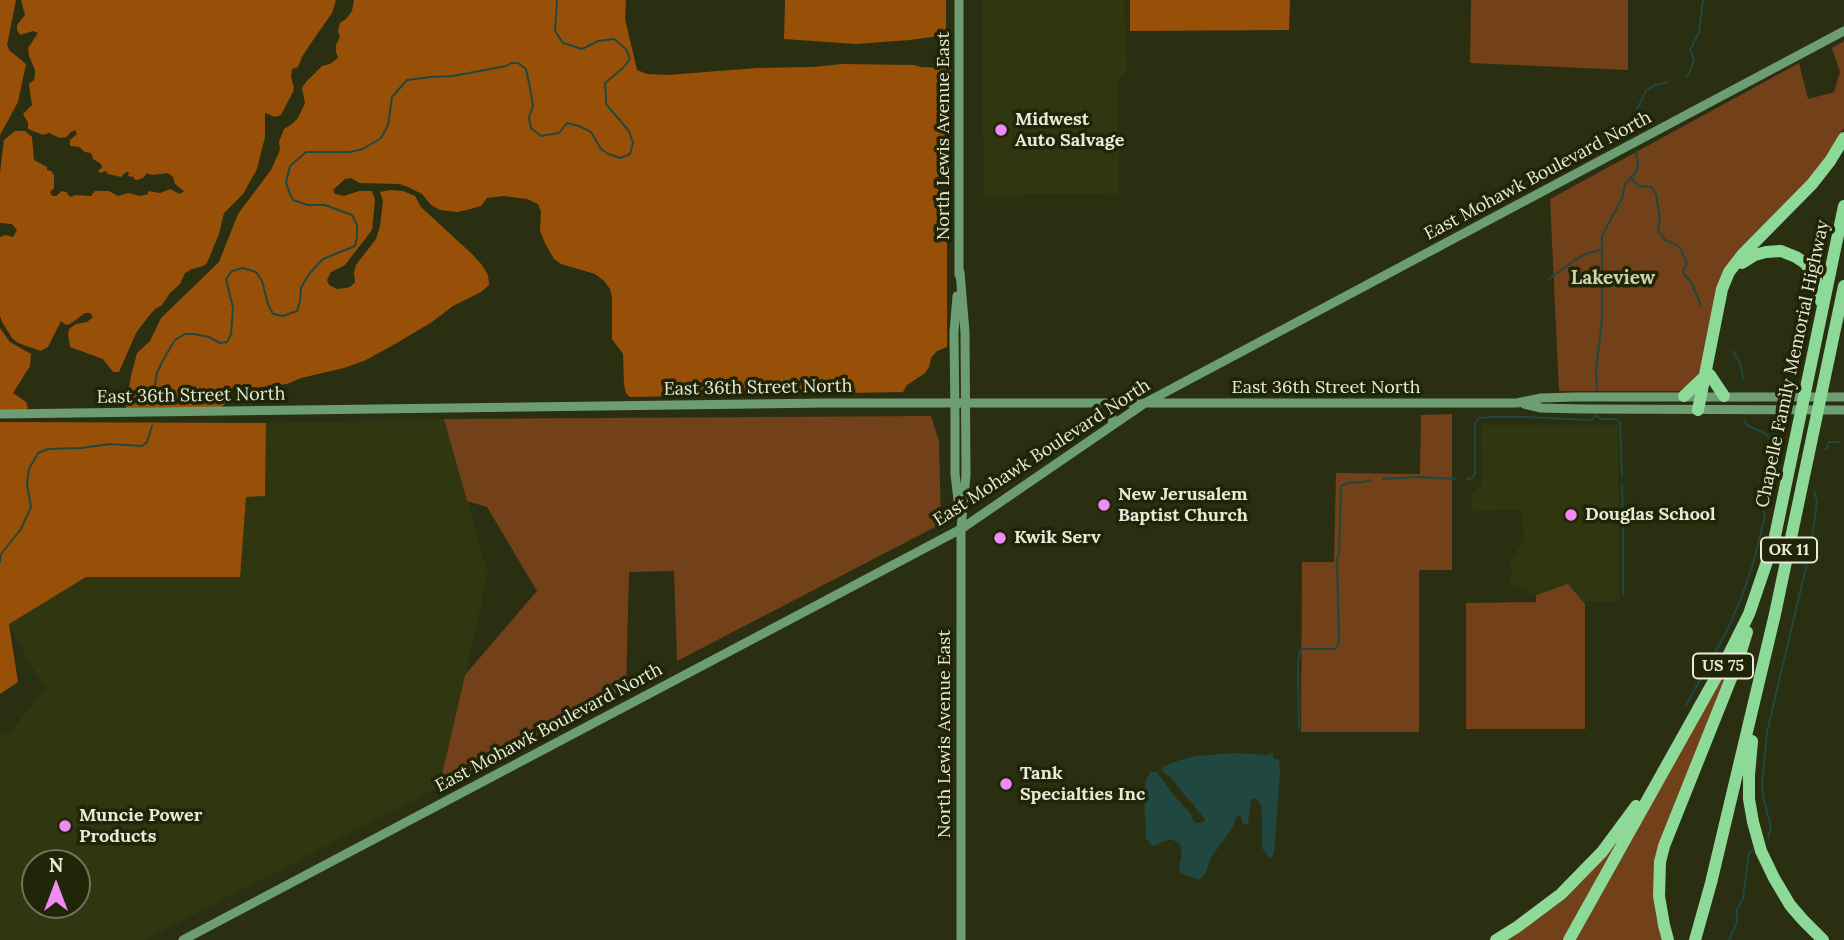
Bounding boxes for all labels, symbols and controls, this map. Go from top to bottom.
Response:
street label: North Lewis Avenue East [933,32,955,240]
street label: East Mohawk Boulevard North [1421,107,1655,245]
place label: Midwest Auto Salvage [1015,109,1124,152]
marker: Midwest Auto Salvage [993,122,1009,138]
street label: Chapelle Family Memorial Highway [1752,218,1834,510]
district label: Lakeview [1571,268,1655,290]
street label: East Mohawk Boulevard North [930,375,1154,531]
street label: East 36th Street North [663,376,853,400]
street label: East 36th Street North [1232,377,1420,399]
street label: East 36th Street North [96,384,286,408]
place label: New Jerusalem Baptist Church [1118,484,1248,526]
marker: New Jerusalem Baptist Church [1096,497,1112,513]
place label: Douglas School [1585,504,1716,526]
marker: Douglas School [1563,507,1579,523]
place label: Kwik Serv [1014,527,1101,549]
marker: Kwik Serv [992,530,1008,546]
road number: OK 11 [1761,538,1817,562]
street label: North Lewis Avenue East [934,630,956,838]
road number: US 75 [1693,653,1753,678]
street label: East Mohawk Boulevard North [432,659,666,797]
place label: Tank Specialties Inc [1020,763,1145,806]
marker: Tank Specialties Inc [998,776,1014,792]
place label: Muncie Power Products [79,805,202,848]
marker: Muncie Power Products [57,818,73,834]
north arrow [21,849,91,919]
text: N [49,853,63,877]

